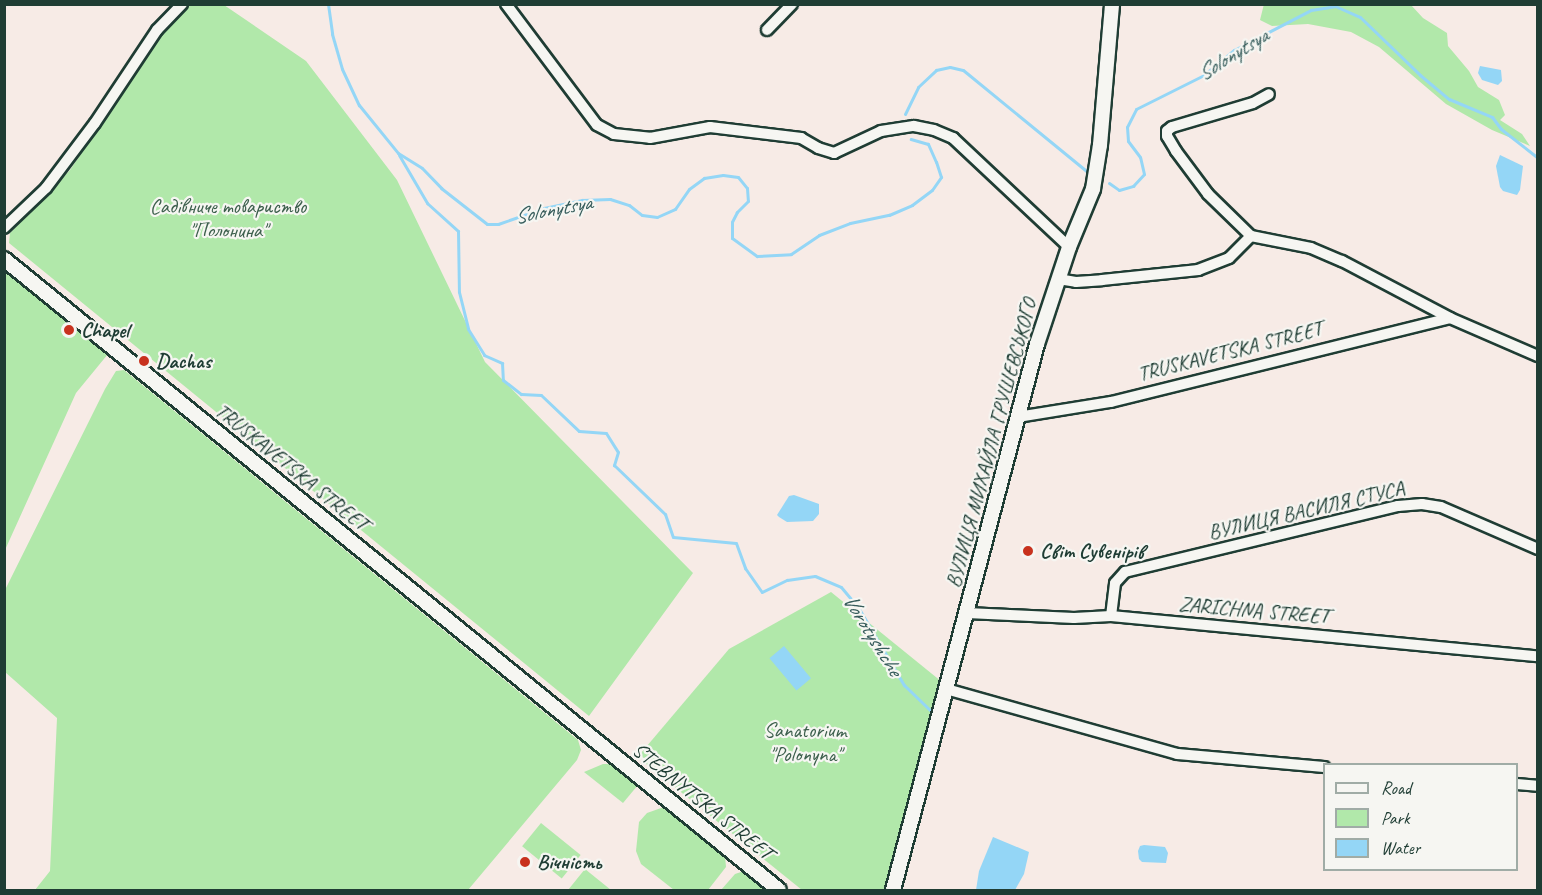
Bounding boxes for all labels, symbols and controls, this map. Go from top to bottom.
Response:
water label: Solonytsya [1193,23,1273,87]
water label: Solonytsya [512,190,594,230]
park label: Садівниче товариство "Полонина" [151,193,305,243]
street label: ВУЛИЦЯ МИХАЙЛА ГРУШЕВСЬКОГО [940,296,1042,590]
street label: TRUSKAVETSKA STREET [1135,316,1325,386]
place label: Chapel [81,317,129,343]
marker: Chapel [62,323,76,337]
place label: Dachas [156,348,211,374]
marker: Dachas [137,354,151,368]
street label: TRUSKAVETSKA STREET [210,398,374,536]
street label: ВУЛИЦЯ ВАСИЛЯ СТУСА [1206,475,1406,545]
place label: Світ Сувенірів [1040,538,1144,564]
marker: Світ Сувенірів [1021,544,1035,558]
water label: Vorotyshche [837,589,907,681]
street label: ZARICHNA STREET [1178,591,1330,629]
park label: Sanatorium "Polonyna" [764,717,846,767]
street label: STEBNYTSKA STREET [628,737,778,865]
legend [1323,763,1518,871]
text: Road [1381,777,1411,799]
text: Park [1381,807,1410,829]
text: Water [1381,837,1420,859]
place label: Вічність [537,849,602,875]
marker: Вічність [518,855,532,869]

